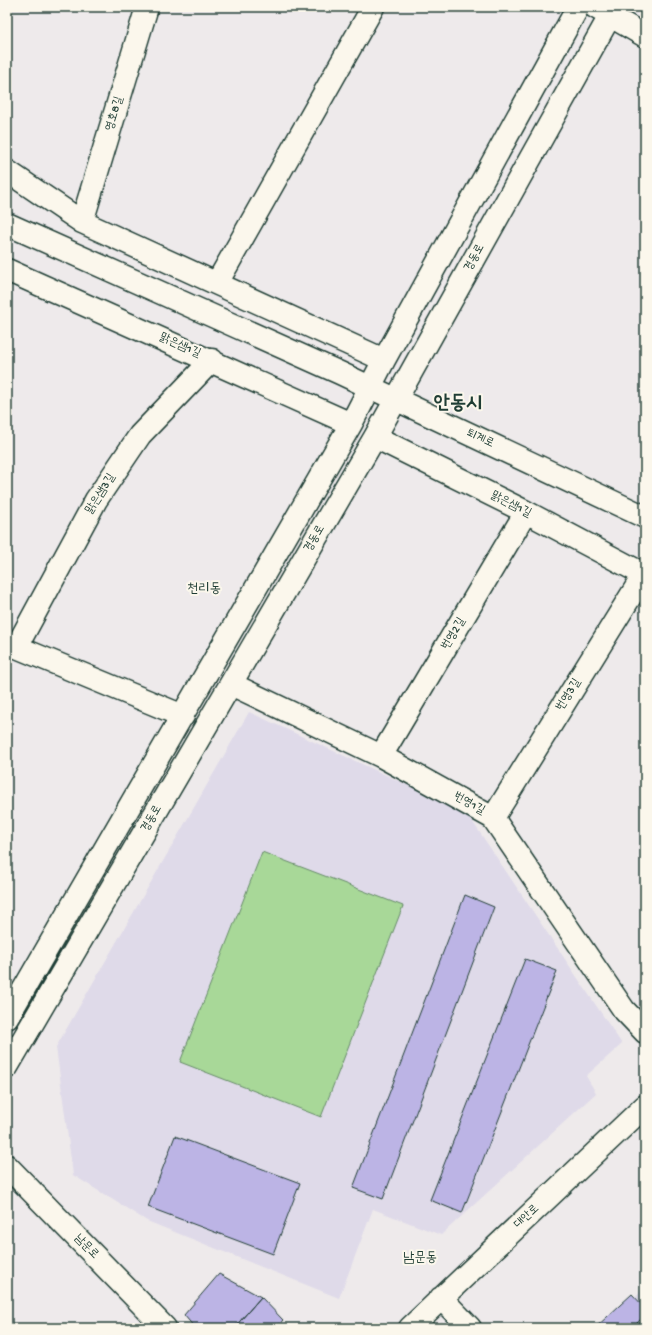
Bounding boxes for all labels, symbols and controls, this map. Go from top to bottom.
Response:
street label: 영호8길 [103,95,127,133]
street label: 경동로 [462,242,488,274]
street label: 맑은샘1길 [157,330,203,361]
district label: 안동시 [434,393,482,416]
street label: 퇴계로 [464,427,496,451]
street label: 맑은샘3길 [82,470,119,517]
street label: 맑은샘1길 [488,488,534,521]
street label: 경동로 [302,523,328,555]
district label: 천리동 [187,581,221,598]
street label: 번영2길 [439,615,469,653]
street label: 번영3길 [554,676,584,714]
street label: 번영1길 [451,790,487,818]
street label: 경동로 [139,803,165,835]
street label: 대안로 [512,1202,542,1232]
street label: 남문로 [71,1232,101,1262]
district label: 남문동 [403,1250,437,1267]

